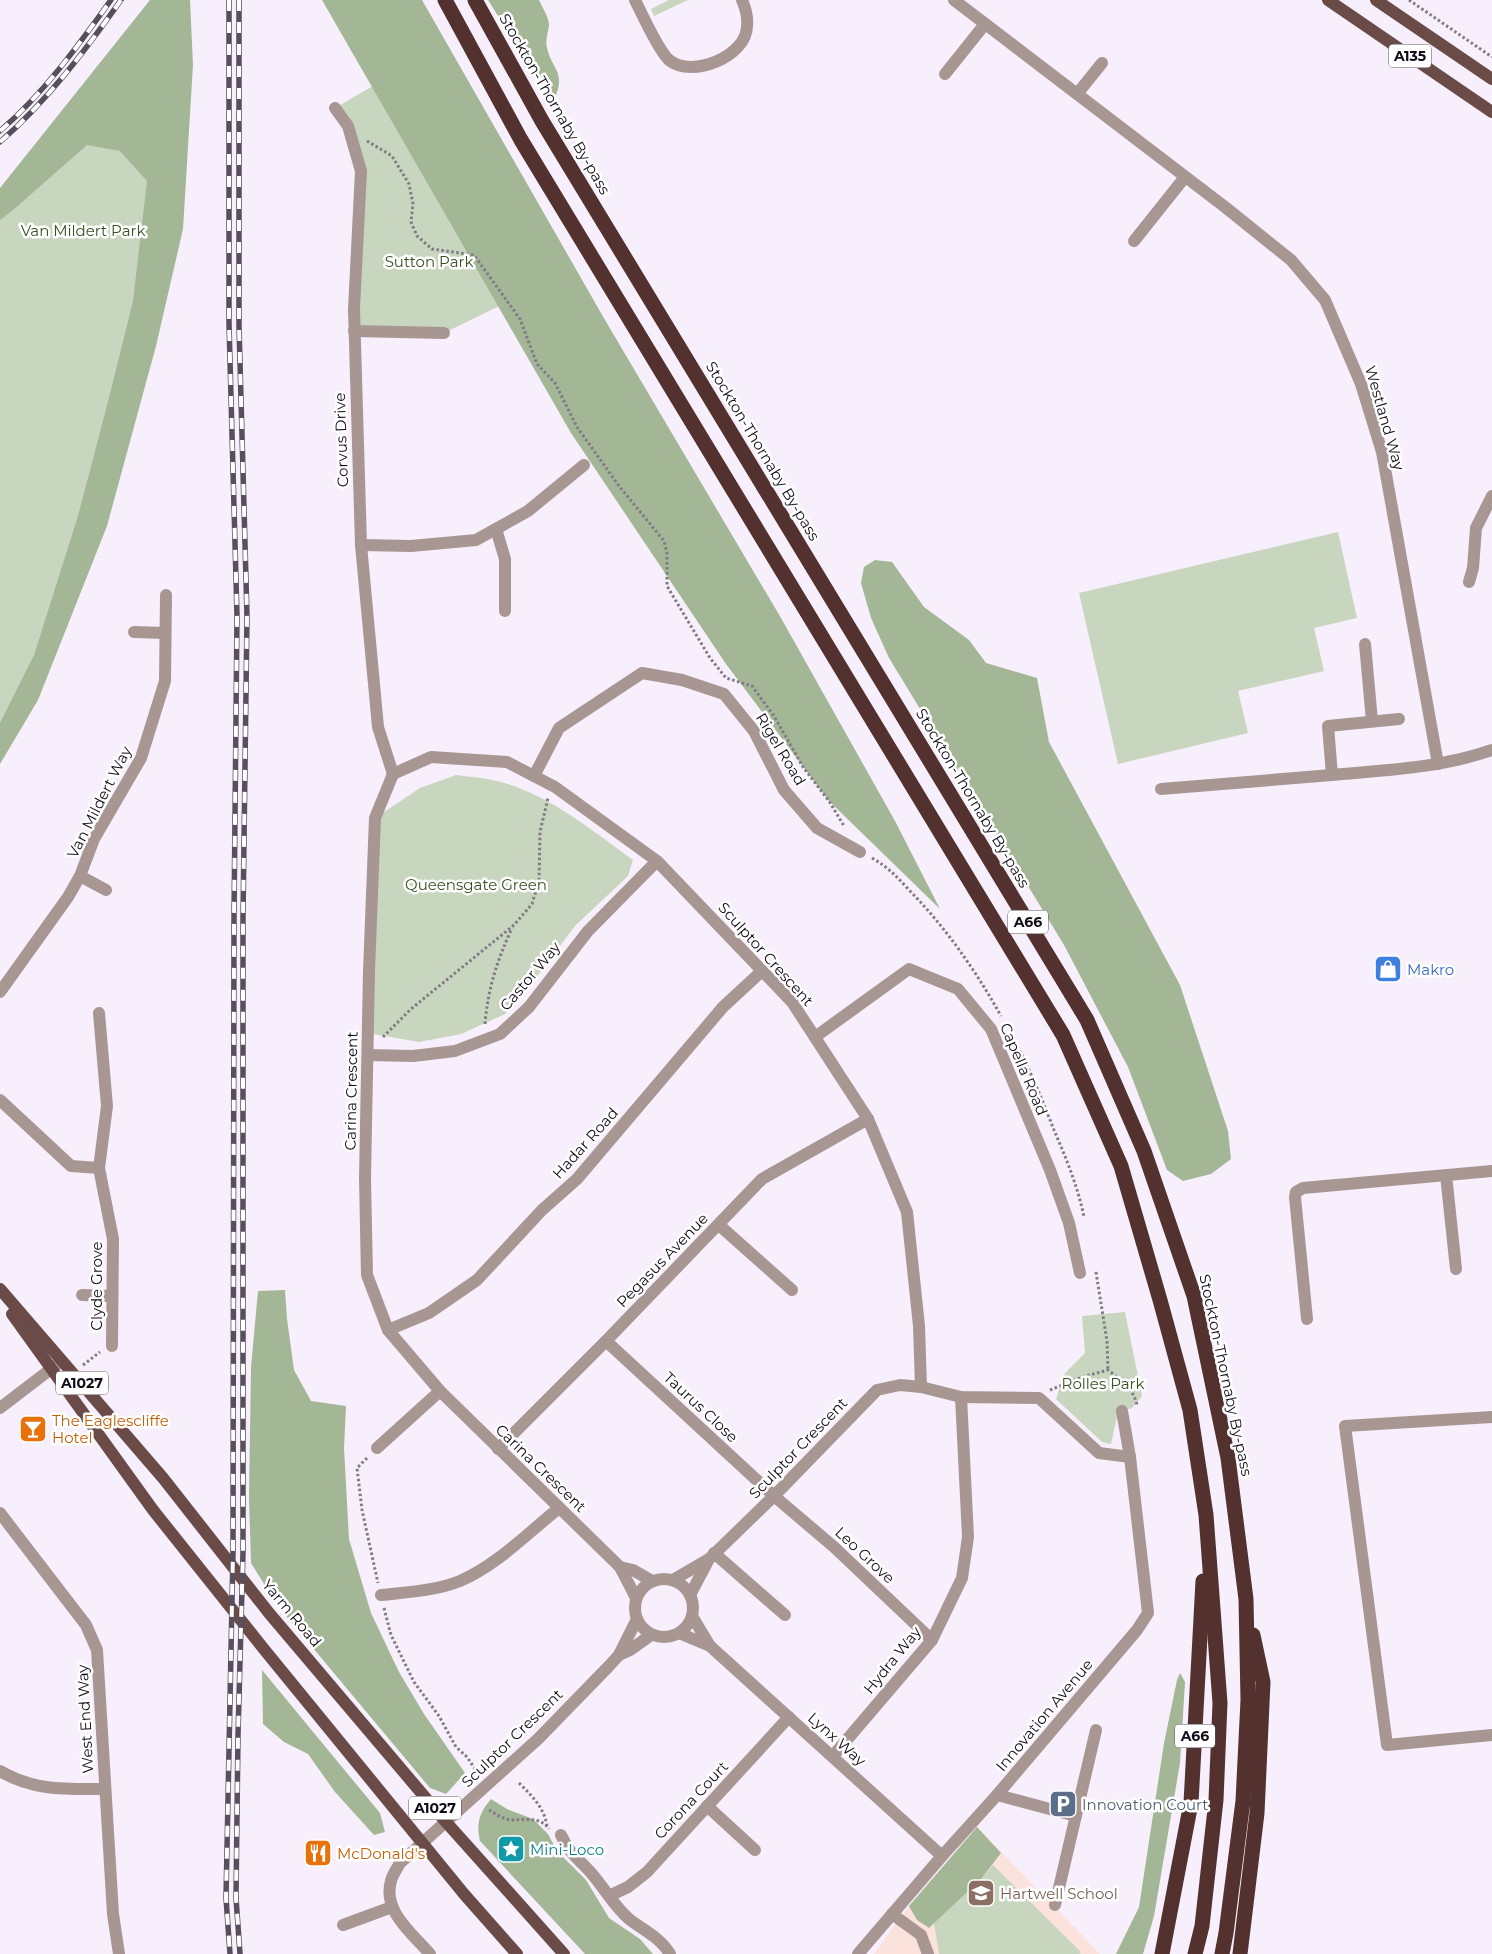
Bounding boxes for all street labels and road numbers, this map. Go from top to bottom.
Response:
street label: Stockton-Thornaby By-pass [495,10,615,198]
road number: A135 [1389,44,1431,68]
street label: Stockton-Thornaby By-pass [702,358,824,544]
street label: Westland Way [1361,363,1409,473]
street label: Corvus Drive [330,392,352,488]
street label: Stockton-Thornaby By-pass [912,705,1034,891]
street label: Rigel Road [752,709,810,789]
street label: Van Mildert Way [63,742,136,861]
street label: Sculptor Crescent [714,898,818,1010]
road number: A66 [1008,910,1048,934]
street label: Castor Way [496,937,565,1014]
street label: Capella Road [996,1020,1052,1118]
street label: Carina Crescent [340,1032,362,1150]
street label: Hadar Road [548,1103,622,1183]
street label: Pegasus Avenue [612,1209,712,1311]
street label: Clyde Grove [87,1241,106,1331]
street label: Stockton-Thornaby By-pass [1195,1272,1257,1478]
street label: Taurus Close [660,1368,742,1446]
road number: A1027 [56,1372,108,1395]
street label: Sculptor Crescent [745,1393,851,1503]
street label: Carina Crescent [492,1420,590,1516]
street label: Leo Grove [831,1523,899,1587]
street label: Yarm Road [258,1575,326,1651]
street label: Hydra Way [859,1622,925,1697]
street label: Innovation Avenue [991,1655,1097,1775]
street label: West End Way [73,1663,97,1774]
street label: Sculptor Crescent [457,1685,567,1791]
street label: Lynx Way [804,1708,871,1771]
road number: A66 [1175,1724,1215,1748]
street label: Corona Court [650,1757,732,1843]
road number: A1027 [409,1796,461,1820]

